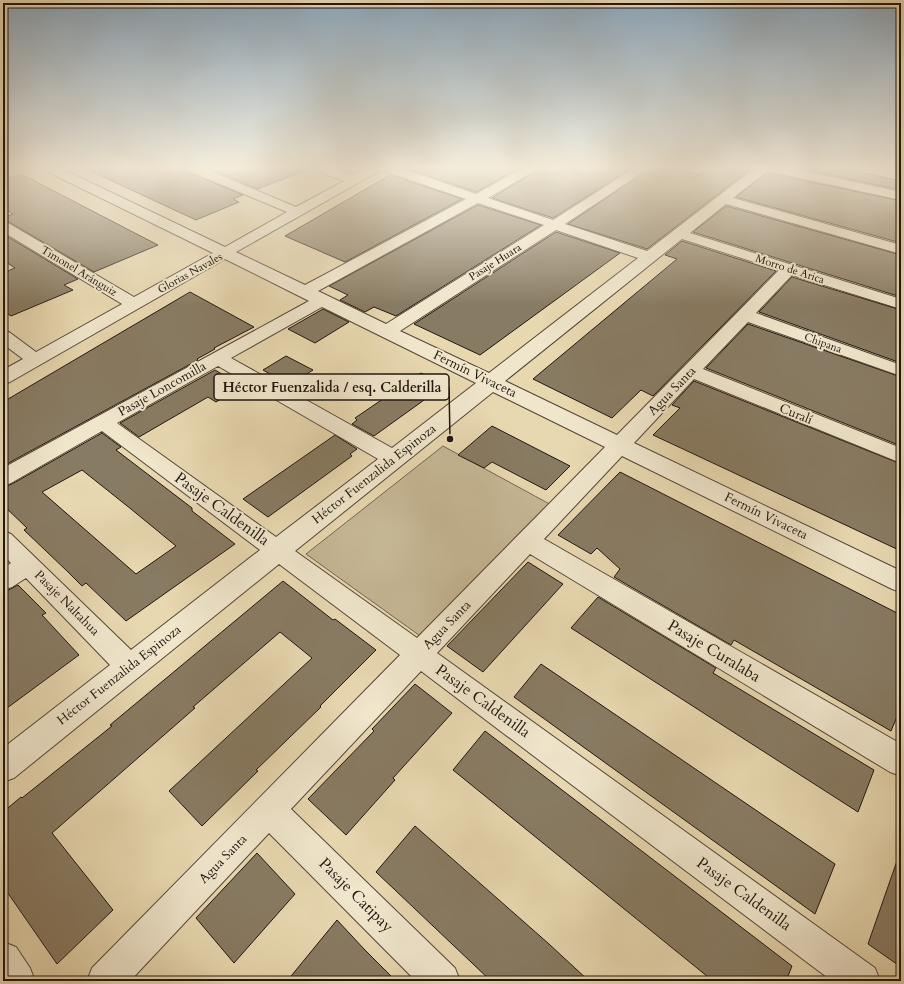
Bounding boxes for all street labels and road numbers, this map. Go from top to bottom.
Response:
street label: Pasaje Huara [466,240,524,284]
street label: Timonel Aránguiz [38,242,120,300]
street label: Glorias Navales [155,249,225,297]
street label: Morro de Arica [754,251,827,287]
street label: Chipana [802,329,844,357]
street label: Fermín Vivaceta [430,346,520,402]
street label: Pasaje Loncomilla [115,357,210,421]
street label: Agua Santa [644,362,700,420]
street label: Curalí [777,399,816,429]
street label: Héctor Fuenzalida Espinoza [308,420,440,528]
street label: Pasaje Caldenilla [170,467,274,551]
street label: Fermín Vivaceta [721,488,811,544]
street label: Pasaje Naltahua [30,566,104,640]
street label: Agua Santa [419,596,475,654]
street label: Pasaje Curalaba [663,615,765,688]
street label: Héctor Fuenzalida Espinoza [53,621,185,729]
street label: Pasaje Caldenilla [431,659,535,743]
street label: Agua Santa [195,830,251,888]
street label: Pasaje Caldenilla [692,852,796,936]
street label: Pasaje Catipay [314,853,399,938]

